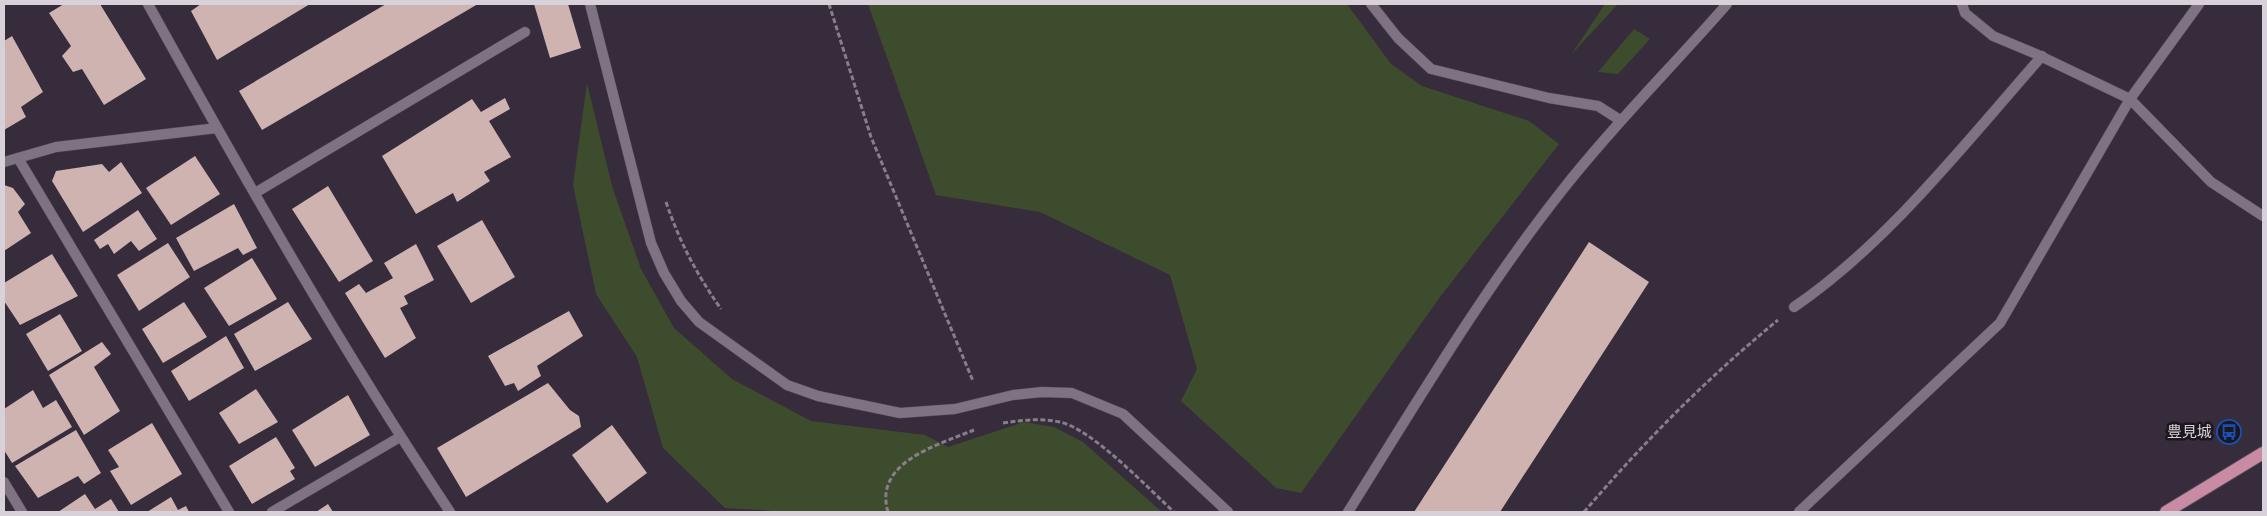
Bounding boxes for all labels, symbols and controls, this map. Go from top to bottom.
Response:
bus stop icon: 豊見城 [2216,419,2242,445]
place label: 豊見城 [2167,422,2212,441]

